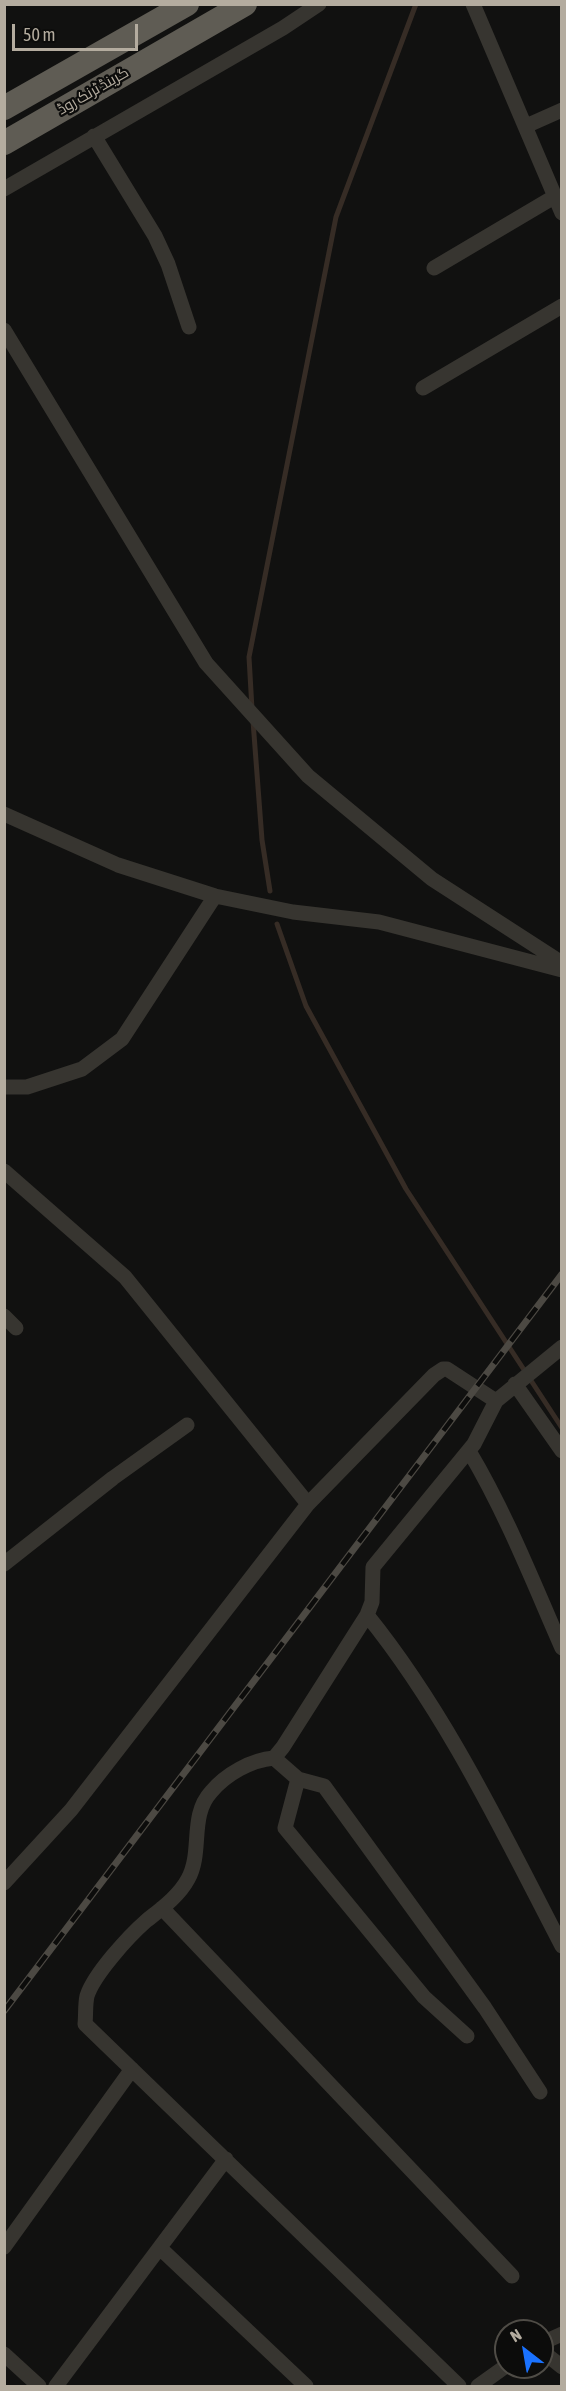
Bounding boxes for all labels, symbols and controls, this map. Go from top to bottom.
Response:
scale bar [15,12,141,50]
text: 50 m [23,24,55,45]
street label: گرینڈ ٹرنک روڈ [54,63,132,119]
north arrow [494,2319,554,2379]
text: N [507,2325,524,2345]

